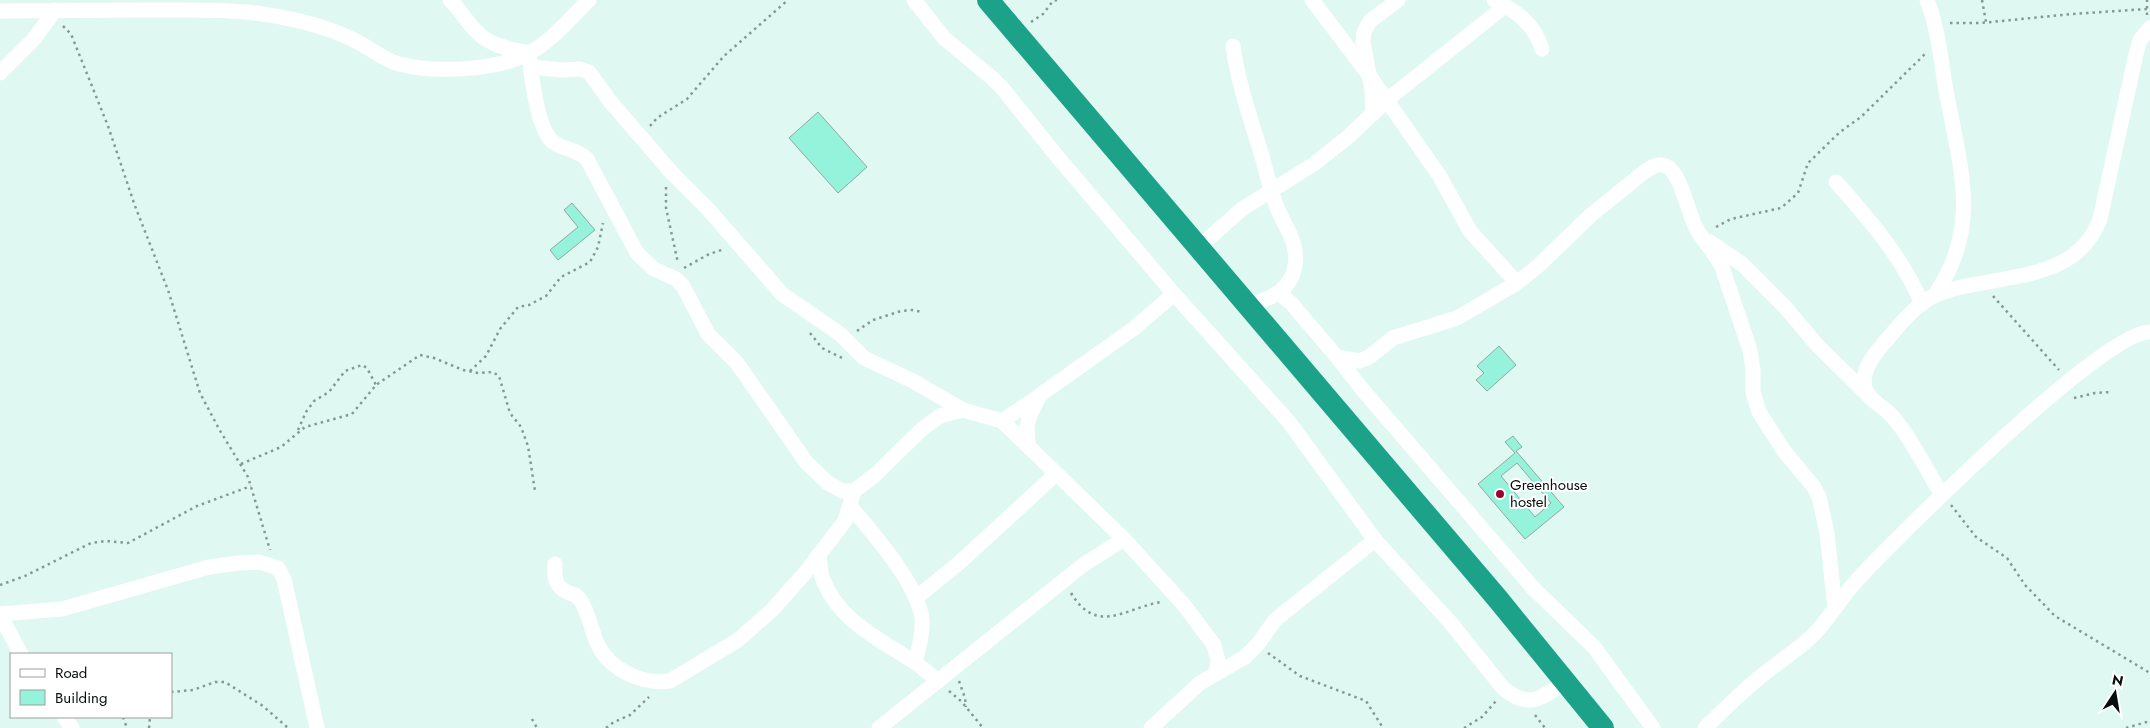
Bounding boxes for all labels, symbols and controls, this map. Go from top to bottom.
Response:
place label: Greenhouse hostel [1510,474,1588,513]
marker: Greenhouse hostel [1494,488,1506,500]
legend [10,653,172,718]
text: Road [55,662,87,684]
north arrow [2090,668,2140,718]
text: N [2110,669,2125,691]
text: Building [55,687,107,709]

